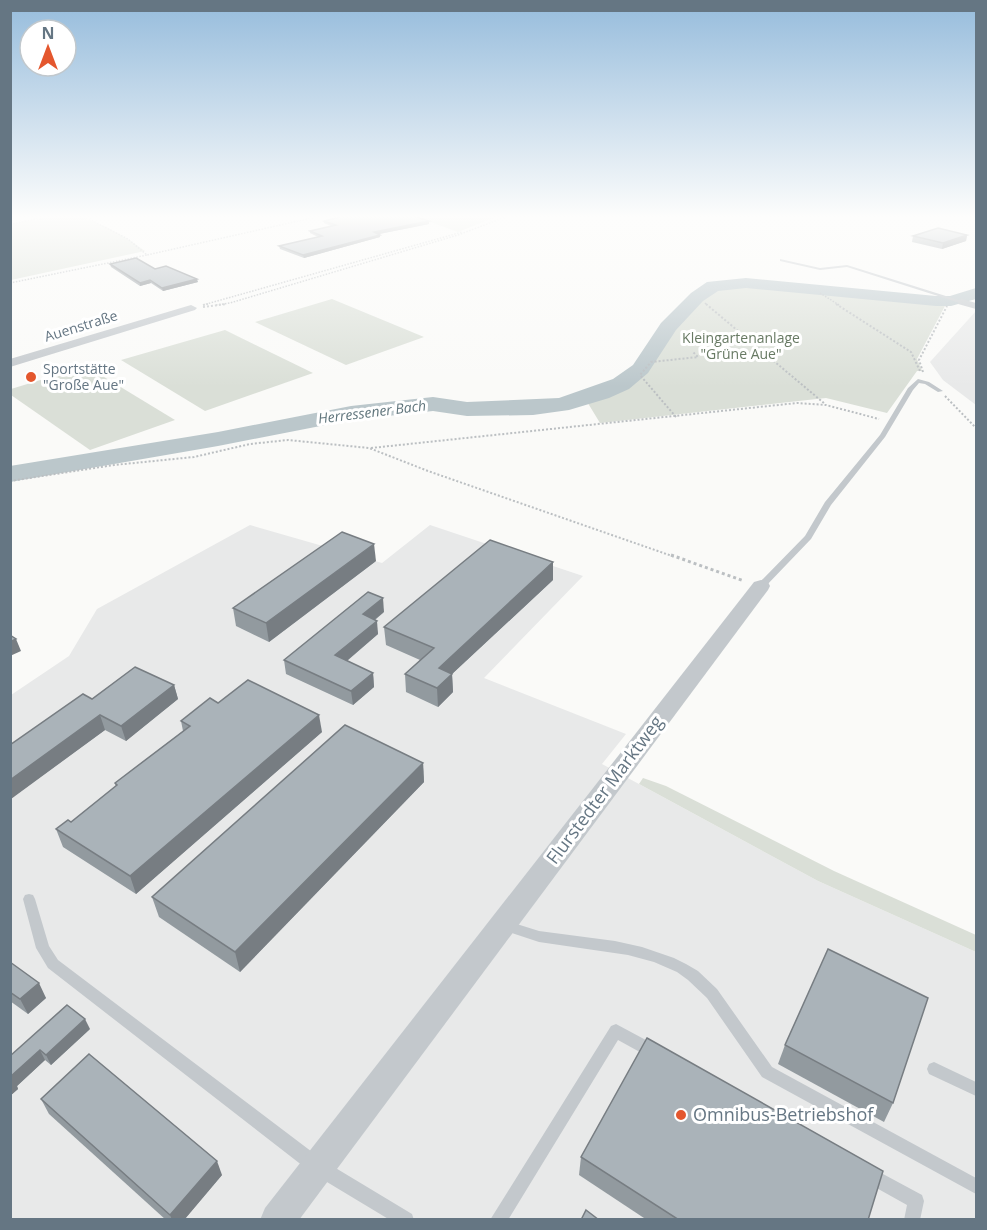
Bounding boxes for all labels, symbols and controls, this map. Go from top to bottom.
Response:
north arrow [18,18,78,78]
text: N [41,22,55,44]
street label: Auenstraße [42,305,120,346]
park label: Kleingartenanlage "Grüne Aue" [682,328,800,363]
place label: Sportstätte "Große Aue" [43,359,124,394]
marker: Sportstätte "Große Aue" [24,370,38,384]
water label: Herressener Bach [317,395,427,428]
street label: Flurstedter Marktweg [540,710,668,869]
place label: Omnibus-Betriebshof [693,1102,874,1126]
marker: Omnibus-Betriebshof [674,1108,688,1122]

